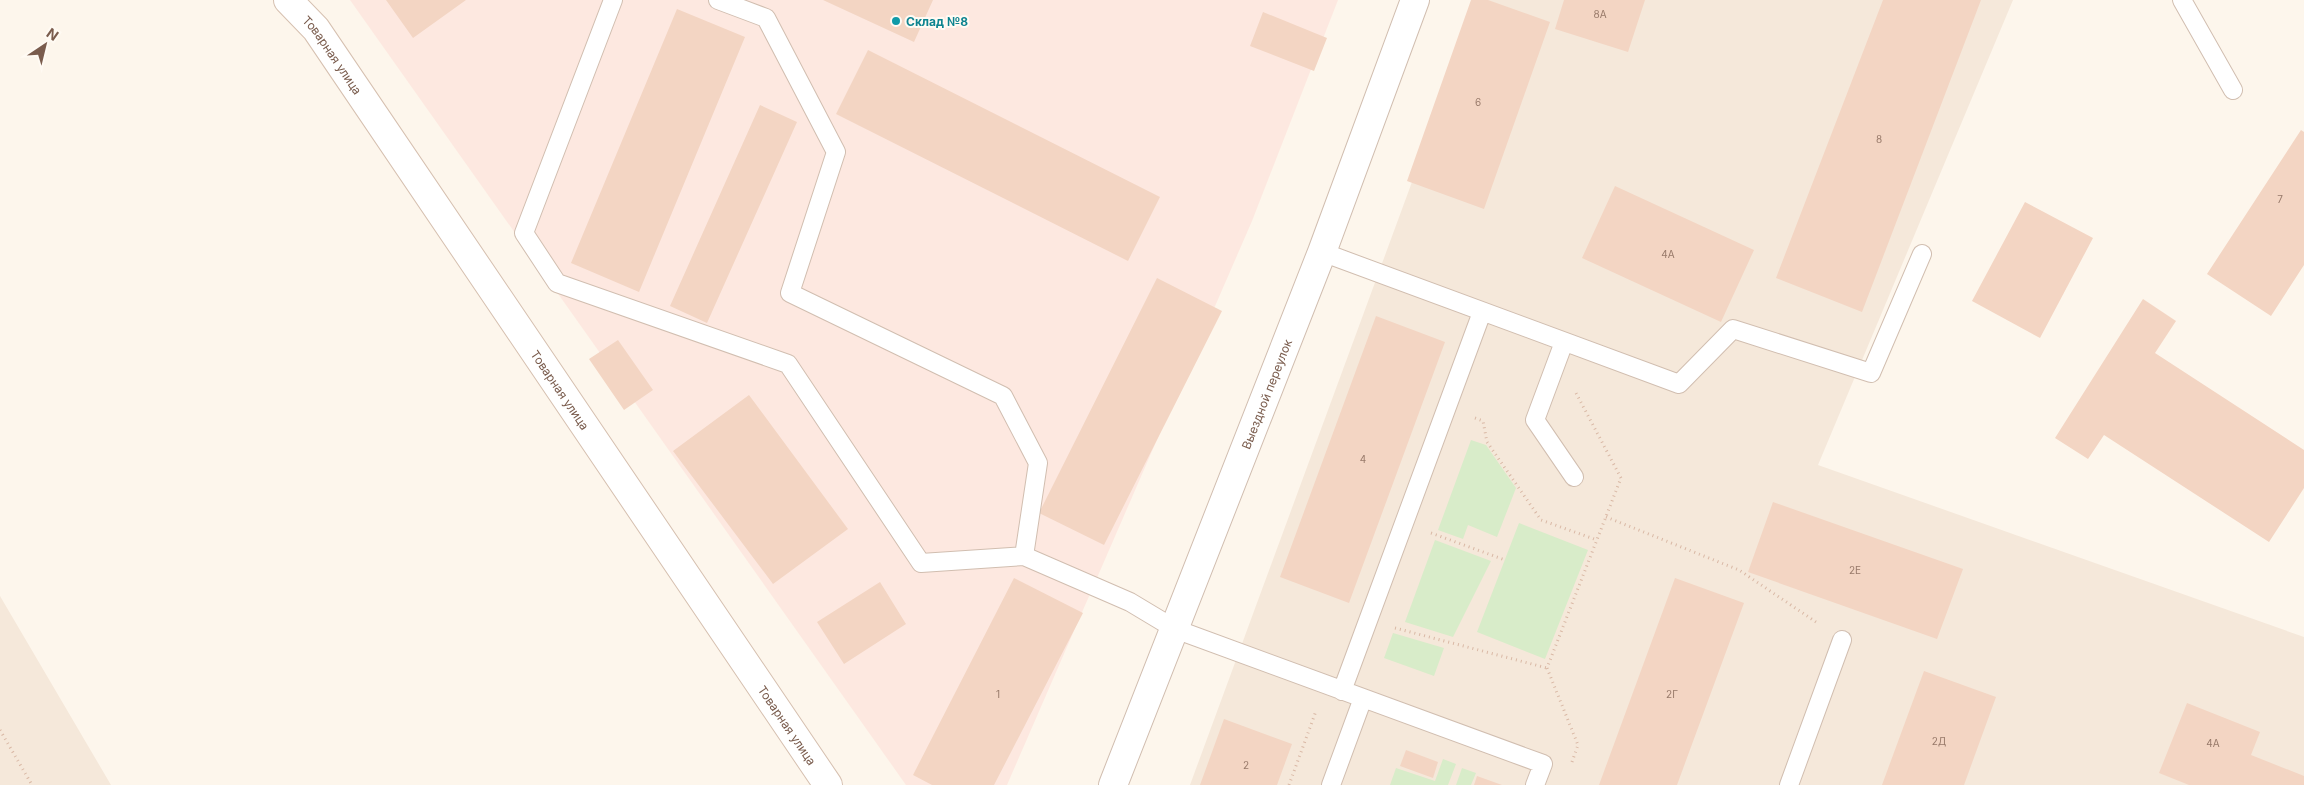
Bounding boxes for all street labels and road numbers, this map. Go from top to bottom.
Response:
street label: Товарная улица [300,12,365,97]
street label: Выездной переулок [1238,336,1295,451]
street label: Товарная улица [528,347,593,432]
street label: Товарная улица [755,682,820,768]

